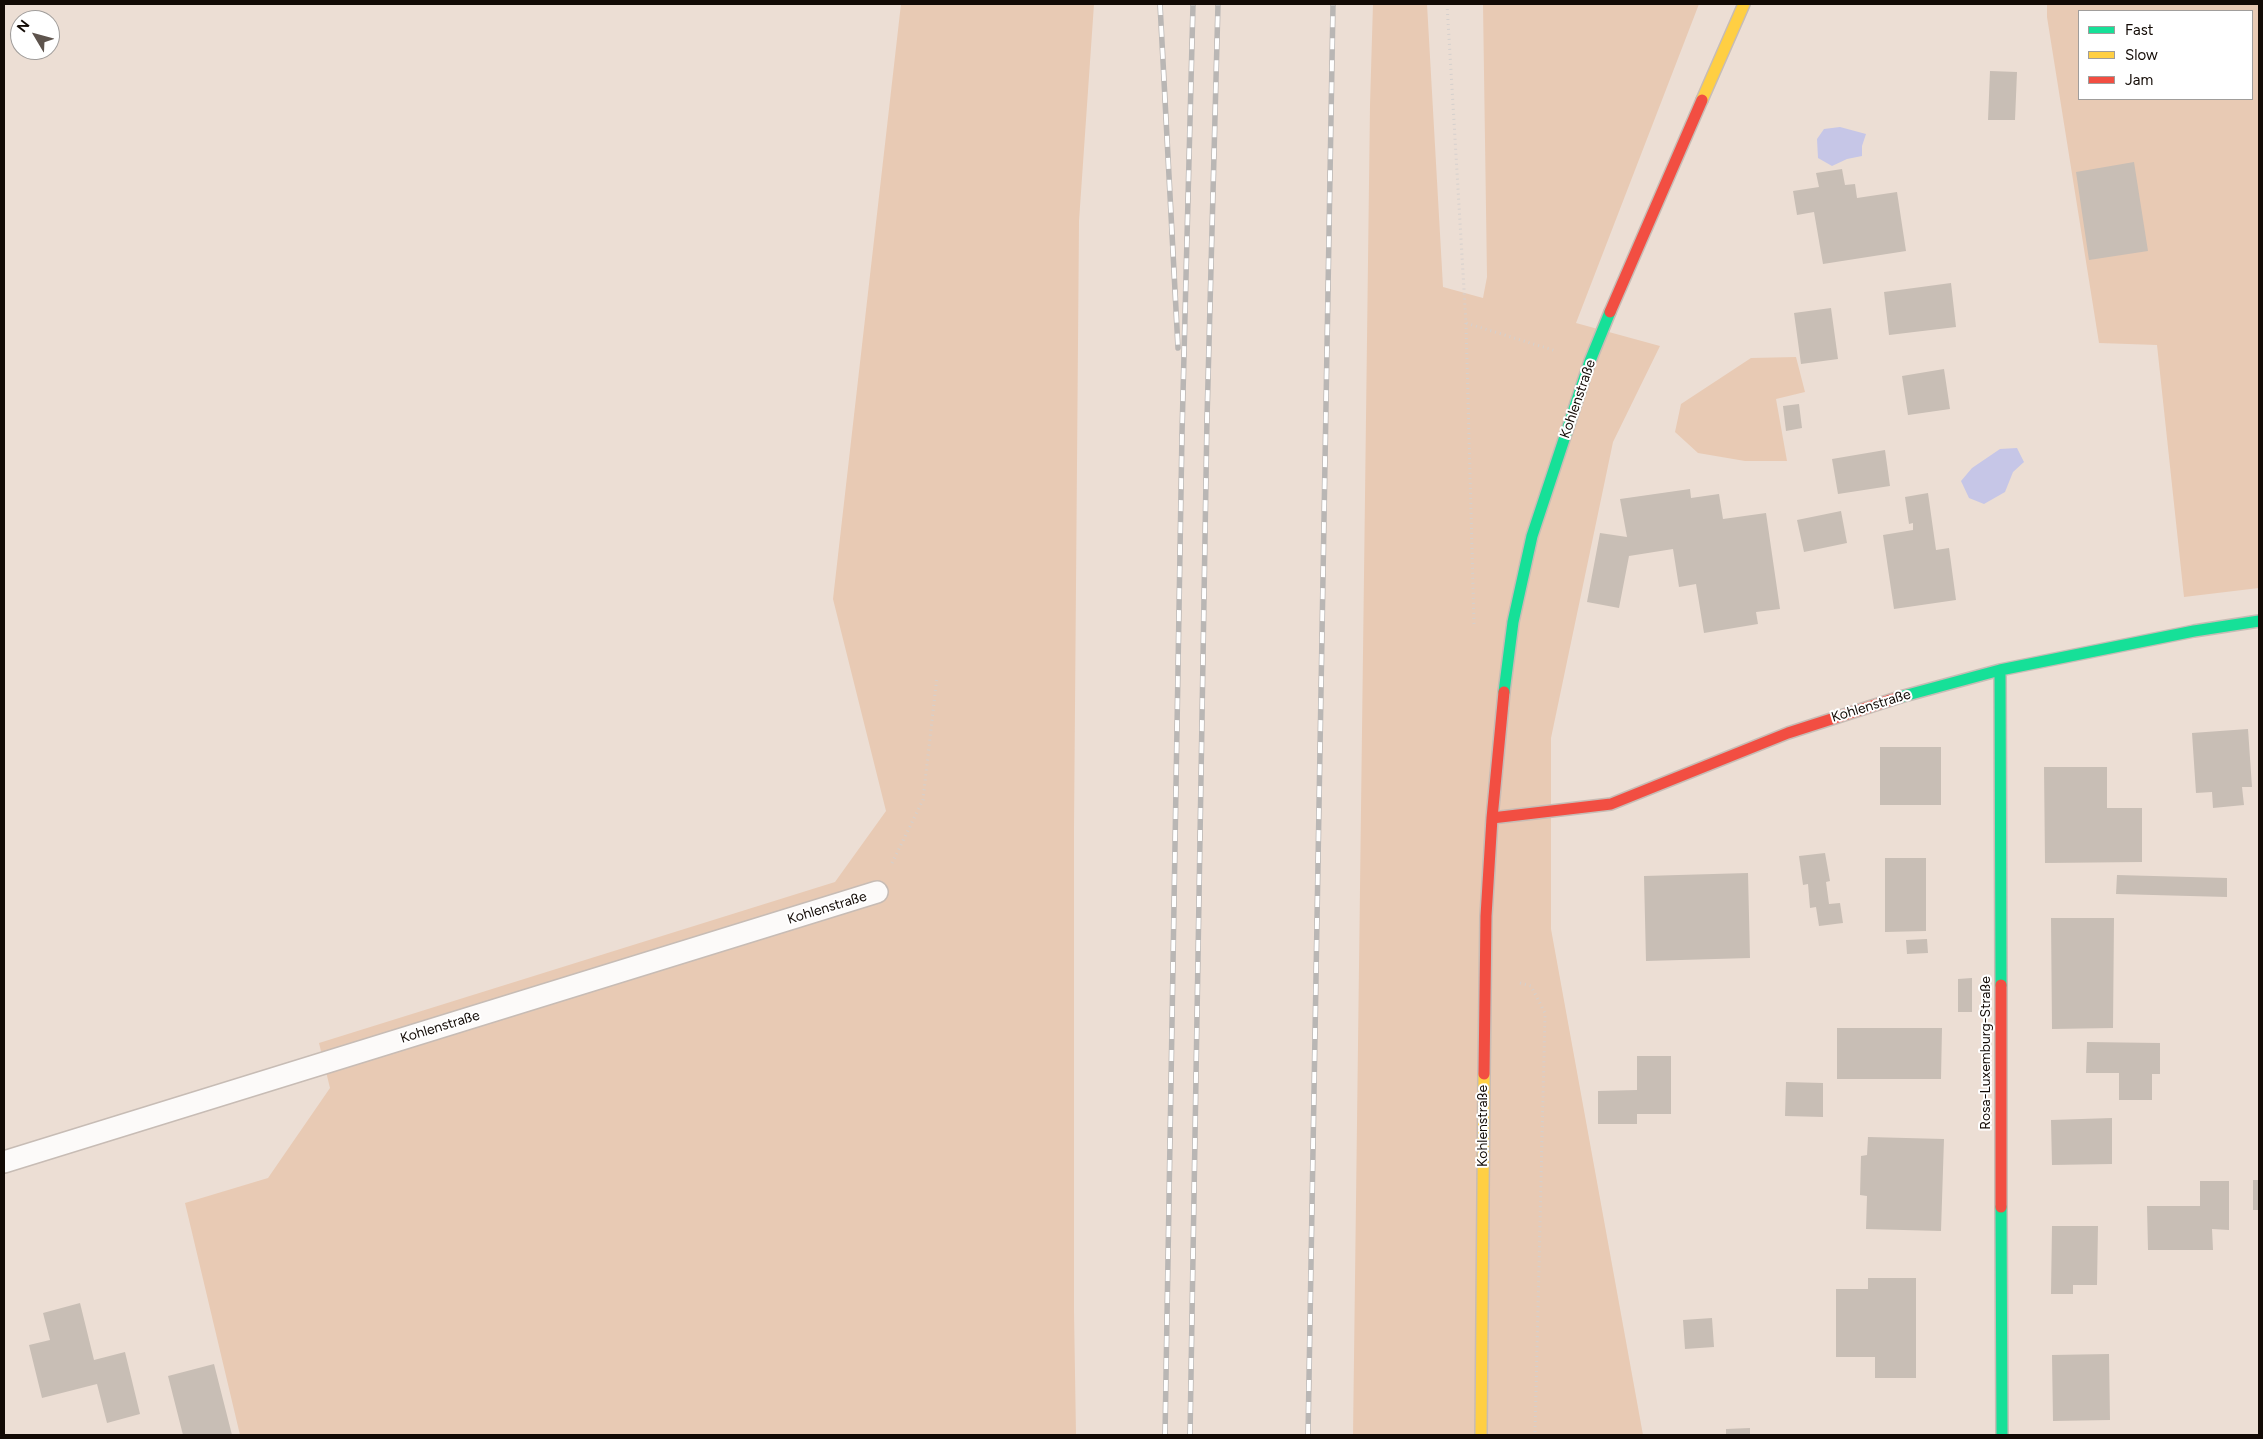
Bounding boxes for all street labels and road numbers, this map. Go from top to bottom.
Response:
street label: Kohlenstraße [1557,357,1599,441]
street label: Kohlenstraße [1829,686,1913,726]
street label: Kohlenstraße [785,888,869,928]
street label: Rosa-Luxemburg-Straße [1978,976,1994,1130]
street label: Kohlenstraße [398,1007,482,1047]
street label: Kohlenstraße [1475,1085,1491,1167]

